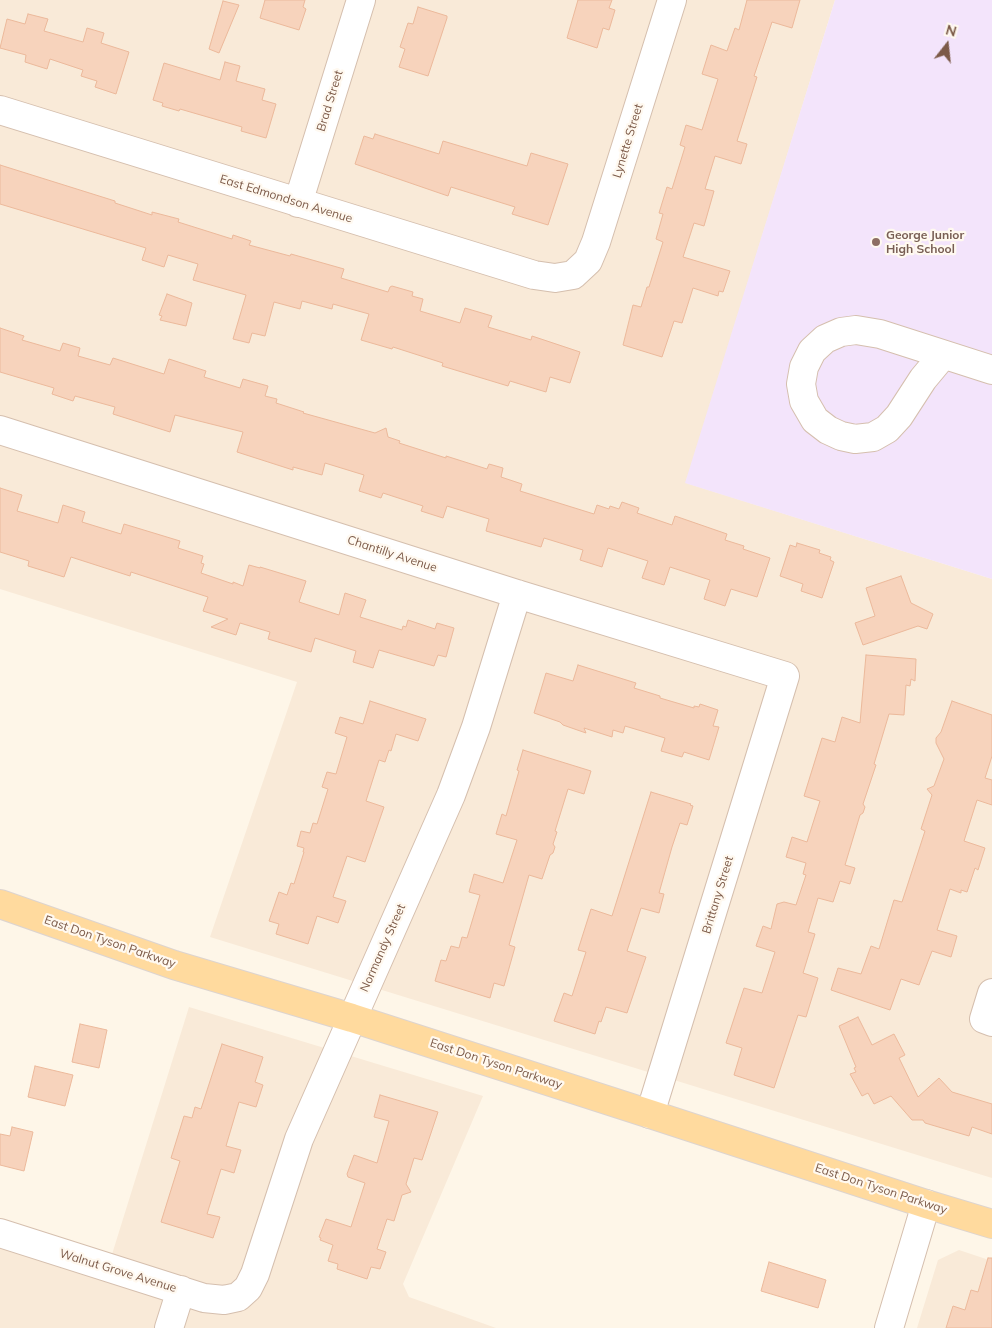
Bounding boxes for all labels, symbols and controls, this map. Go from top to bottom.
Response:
north arrow [922,20,972,70]
text: N [944,20,959,41]
street label: Brad Street [314,69,346,133]
street label: Lynette Street [610,102,646,180]
street label: East Edmondson Avenue [218,172,354,226]
place label: George Junior High School [886,228,964,256]
marker: George Junior High School [870,236,882,248]
street label: Chantilly Avenue [345,533,439,575]
street label: Brittany Street [699,854,737,936]
street label: Normandy Street [357,902,409,994]
street label: East Don Tyson Parkway [42,913,178,971]
street label: East Don Tyson Parkway [428,1036,564,1092]
street label: East Don Tyson Parkway [813,1161,949,1217]
street label: Walnut Grove Avenue [58,1246,178,1296]

